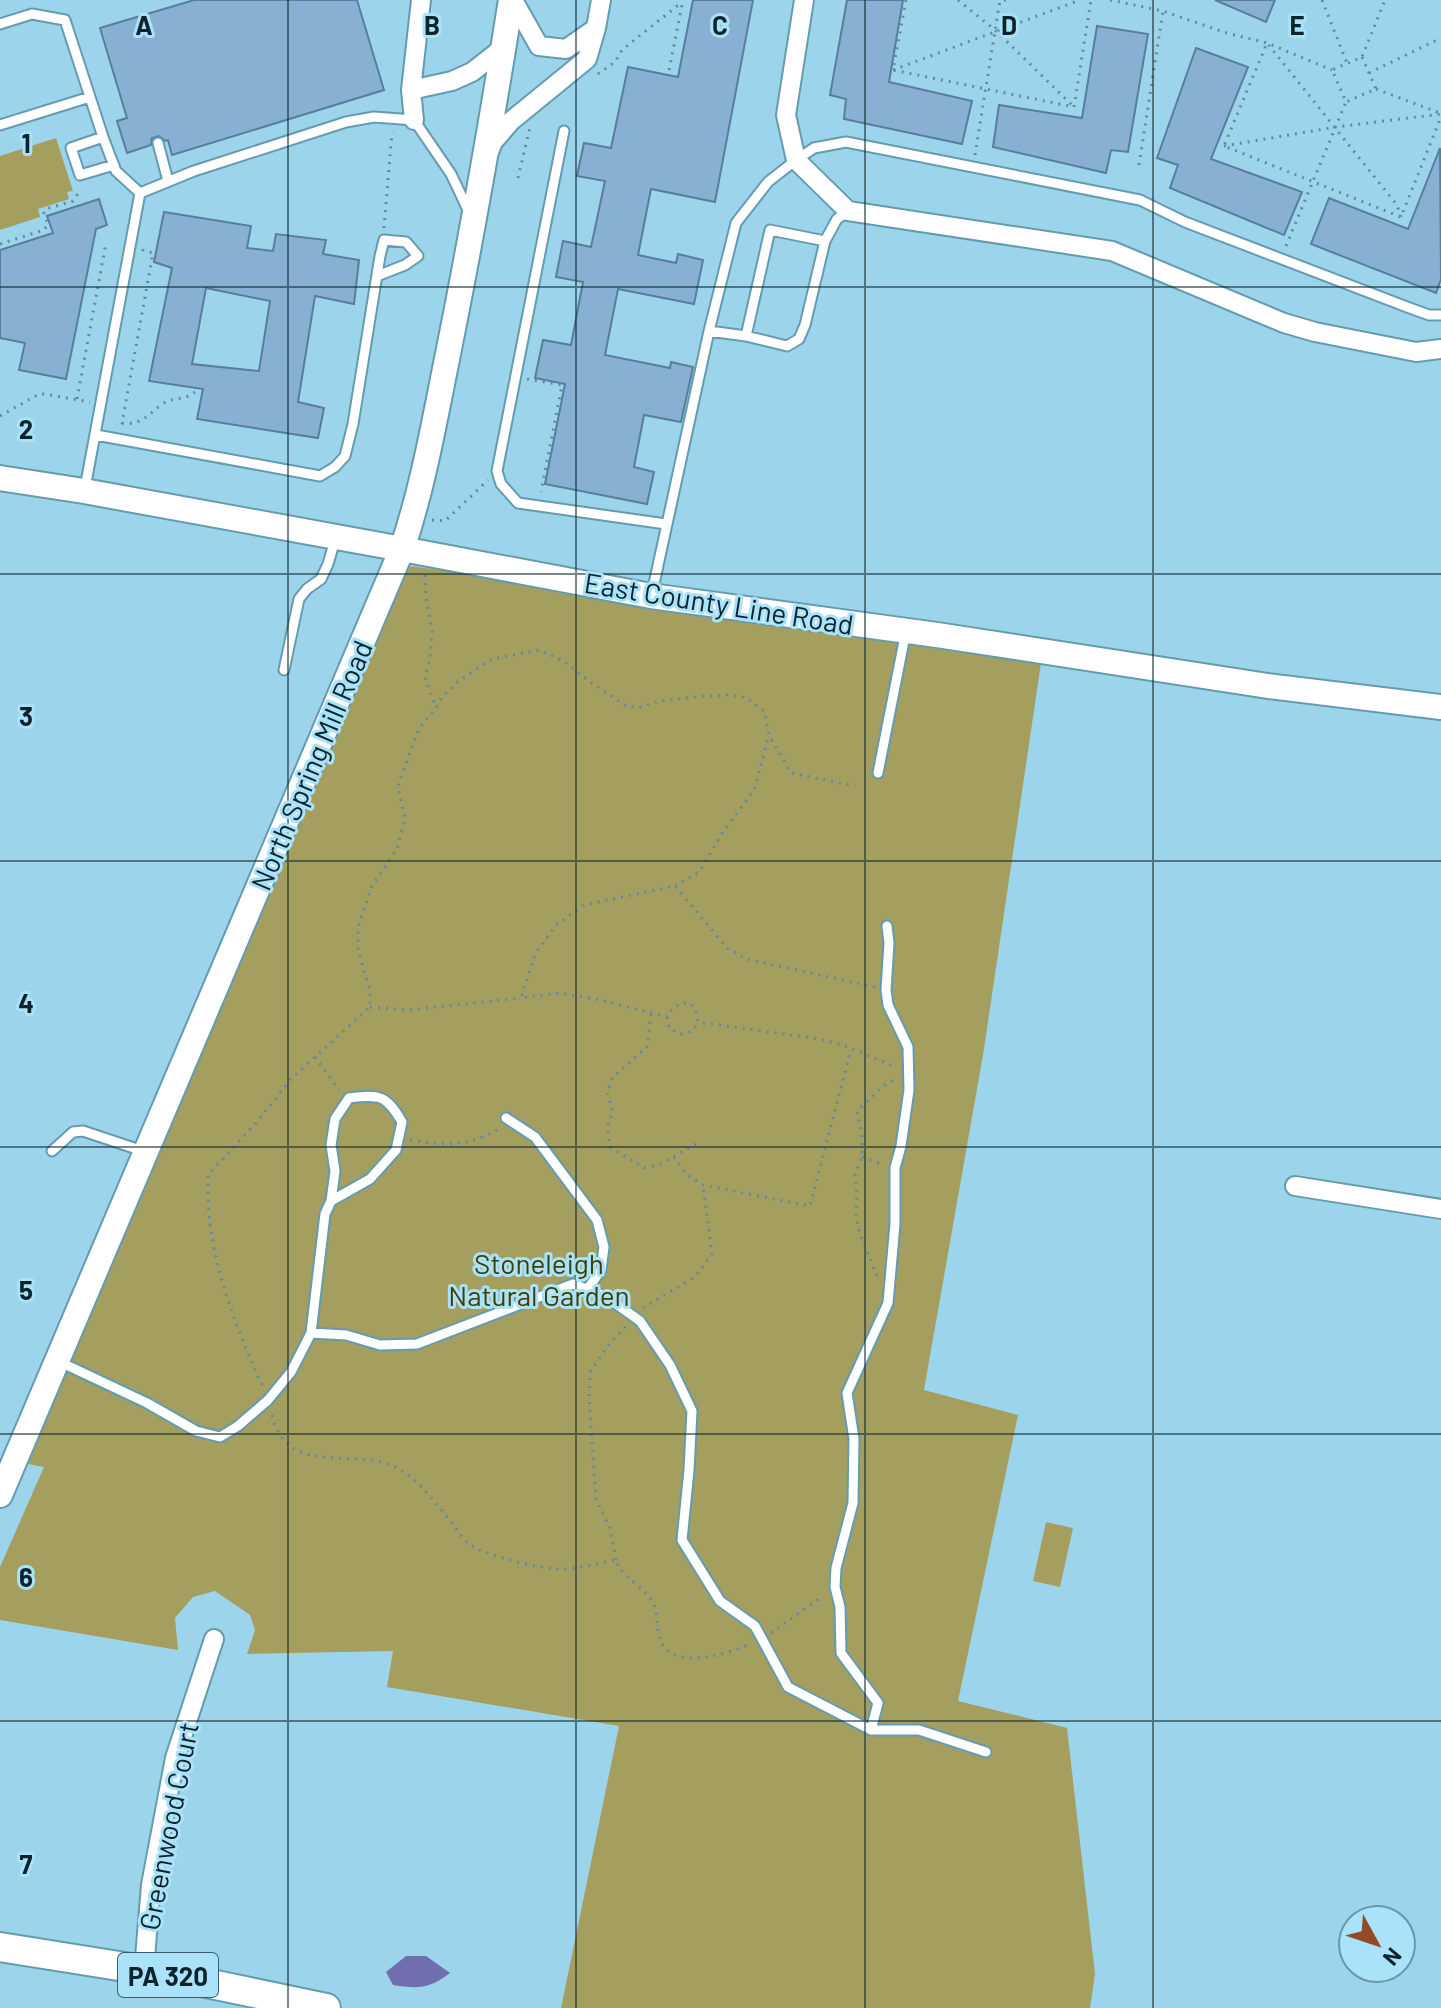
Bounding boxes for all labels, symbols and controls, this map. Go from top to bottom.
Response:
text: A [135,9,153,40]
text: B [424,9,440,40]
text: C [712,9,728,40]
text: D [1001,9,1017,40]
text: E [1289,9,1305,40]
text: 1 [21,127,31,158]
text: 2 [19,413,33,444]
street label: East County Line Road [582,565,856,641]
street label: North Spring Mill Road [243,635,379,895]
text: 3 [19,700,33,731]
text: 4 [18,987,34,1018]
park label: Stoneleigh Natural Garden [448,1246,630,1312]
text: 5 [19,1274,33,1305]
text: 6 [19,1561,33,1592]
street label: Greenwood Court [131,1719,205,1933]
text: 7 [20,1848,33,1879]
north arrow [1337,1904,1417,1984]
text: N [1378,1944,1408,1971]
road number: PA 320 [118,1953,218,1997]

